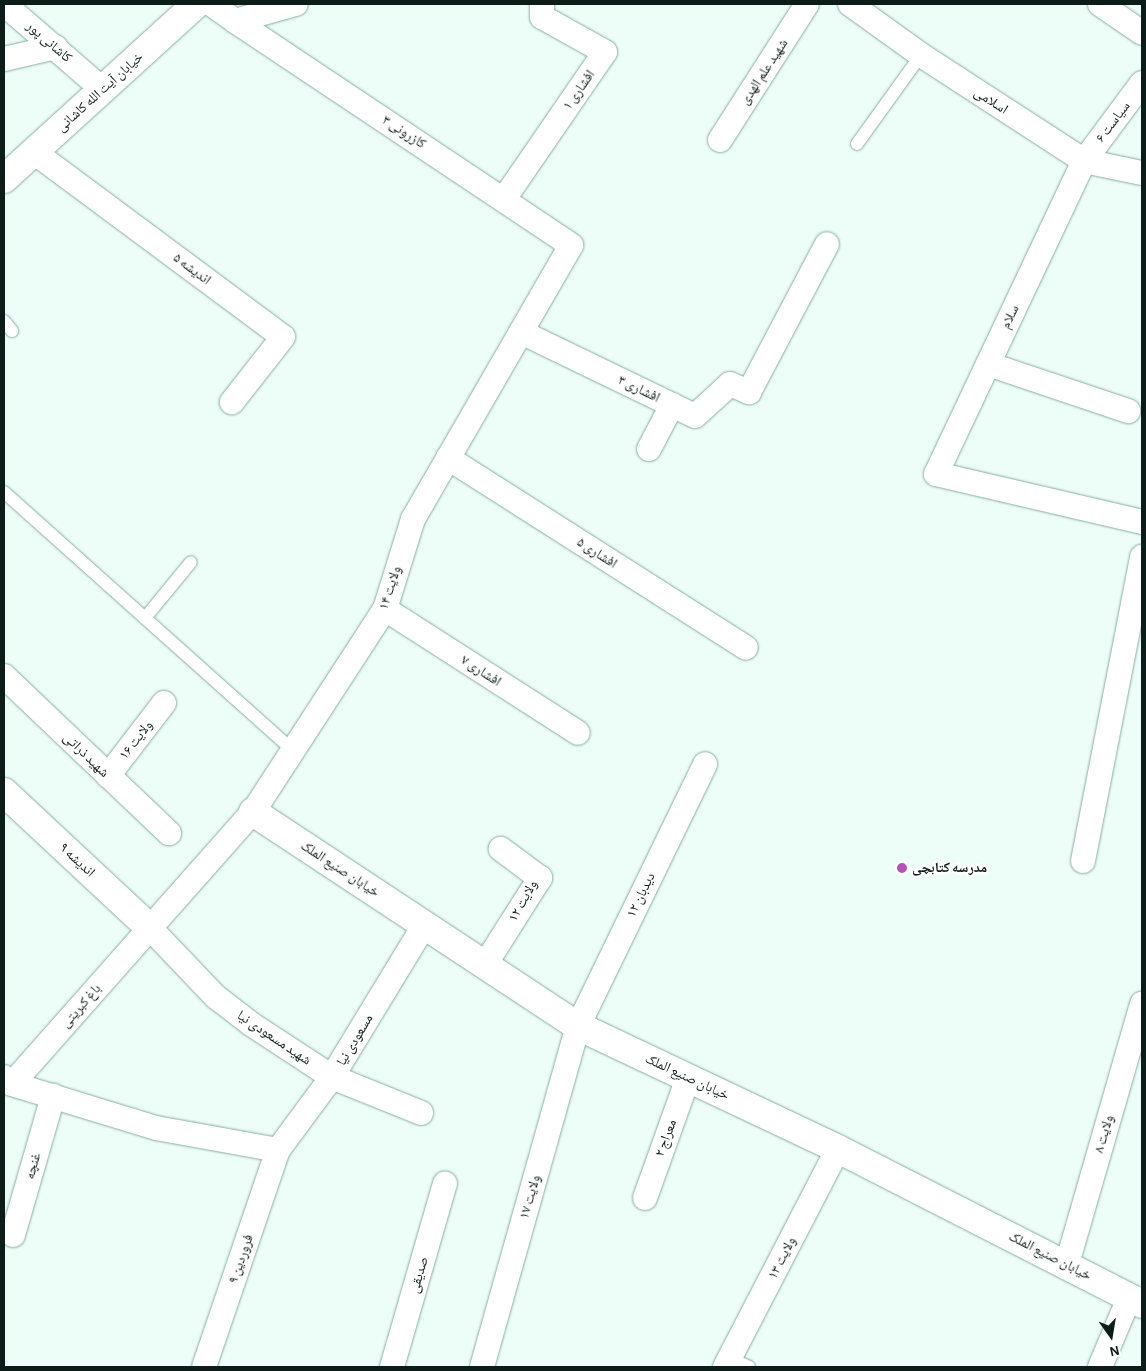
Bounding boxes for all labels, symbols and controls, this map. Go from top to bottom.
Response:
street label: کاشانی پور [23,18,75,66]
street label: شهید علم الهدی [736,36,792,108]
street label: خیابان آیت الله کاشانی [53,49,147,135]
street label: افشاری ۱ [559,67,599,113]
street label: اسلامی [971,84,1011,118]
street label: سیاست ۶ [1092,98,1134,146]
street label: کازرونی ۳ [379,112,429,152]
street label: اندیشه ۵ [170,249,214,289]
street label: سلام [997,302,1023,332]
street label: افشاری ۳ [615,372,663,406]
street label: افشاری ۵ [574,534,620,572]
street label: ولایت ۱۴ [375,564,405,612]
street label: افشاری ۷ [458,652,504,690]
street label: ولایت ۱۶ [116,717,156,763]
street label: شهید ذراتی [59,729,113,781]
street label: خیابان صنیع الملک [297,837,383,901]
street label: اندیشه ۹ [56,839,98,881]
place label: مدرسه کتابچی [912,860,987,876]
marker: مدرسه کتابچی [896,862,908,874]
street label: دیدبان ۱۲ [623,870,659,920]
street label: ولایت ۱۲ [505,877,541,925]
street label: باغ کبریتی [57,980,105,1032]
street label: شهید مسعودی نیا [234,1007,314,1069]
street label: مسعودی نیا [333,1011,377,1069]
street label: خیابان صنیع الملک [642,1050,732,1104]
street label: ولایت ۸ [1091,1113,1117,1155]
street label: معراج ۲ [651,1117,681,1159]
street label: غنچه [21,1151,45,1181]
street label: ولایت ۱۷ [516,1173,544,1221]
street label: خیابان صنیع الملک [1006,1228,1094,1284]
street label: فروردین ۹ [225,1232,257,1286]
street label: ولایت ۱۳ [764,1234,800,1282]
street label: صدیقی [406,1255,432,1295]
north arrow [1086,1311,1136,1361]
text: N [1108,1343,1121,1359]

